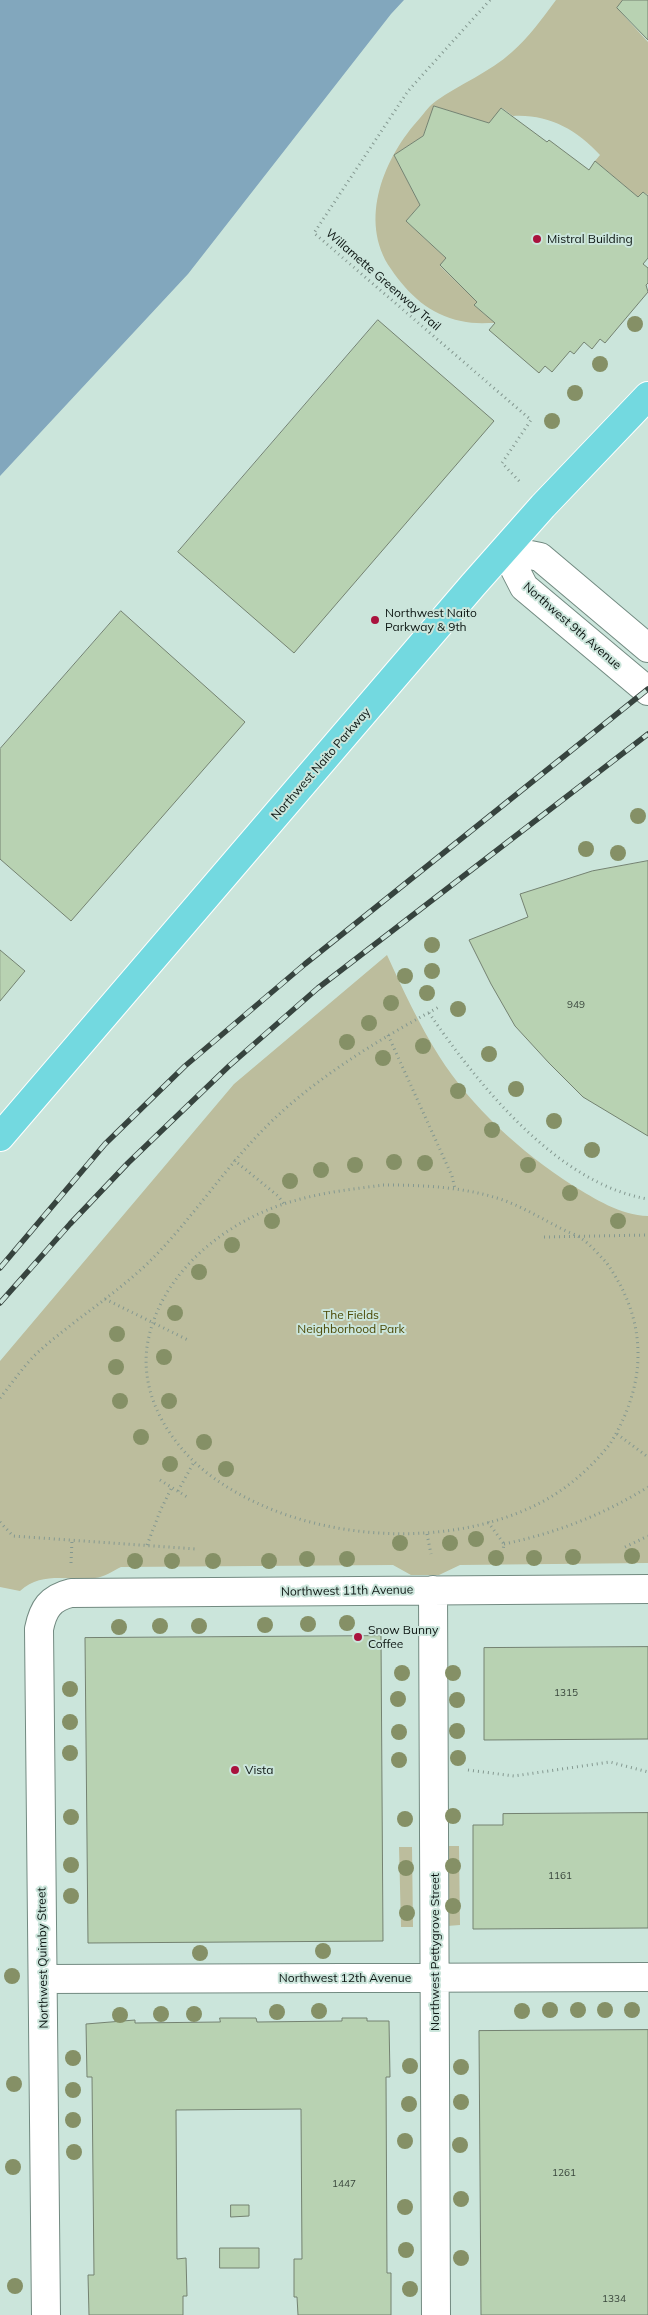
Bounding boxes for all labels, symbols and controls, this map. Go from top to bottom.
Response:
street label: Willamette Greenway Trail [323,226,443,334]
place label: Mistral Building [547,232,633,246]
marker: Mistral Building [531,233,543,245]
street label: Northwest 9th Avenue [520,580,624,672]
place label: Northwest Naito Parkway & 9th [385,606,477,634]
marker: Northwest Naito Parkway & 9th [369,614,381,626]
street label: Northwest Naito Parkway [268,705,374,823]
house number: 949 [567,999,585,1011]
park label: The Fields Neighborhood Park [297,1308,405,1336]
street label: Northwest 11th Avenue [281,1583,413,1599]
place label: Snow Bunny Coffee [368,1623,438,1651]
marker: Snow Bunny Coffee [352,1631,364,1643]
house number: 1315 [554,1687,578,1699]
place label: Vista [245,1763,274,1777]
marker: Vista [229,1764,241,1776]
house number: 1161 [548,1870,572,1882]
street label: Northwest Pettygrove Street [428,1873,442,2031]
street label: Northwest Quimby Street [35,1887,51,2029]
street label: Northwest 12th Avenue [279,1971,411,1985]
house number: 1261 [552,2167,576,2179]
house number: 1447 [332,2178,356,2190]
house number: 1334 [602,2293,626,2305]

